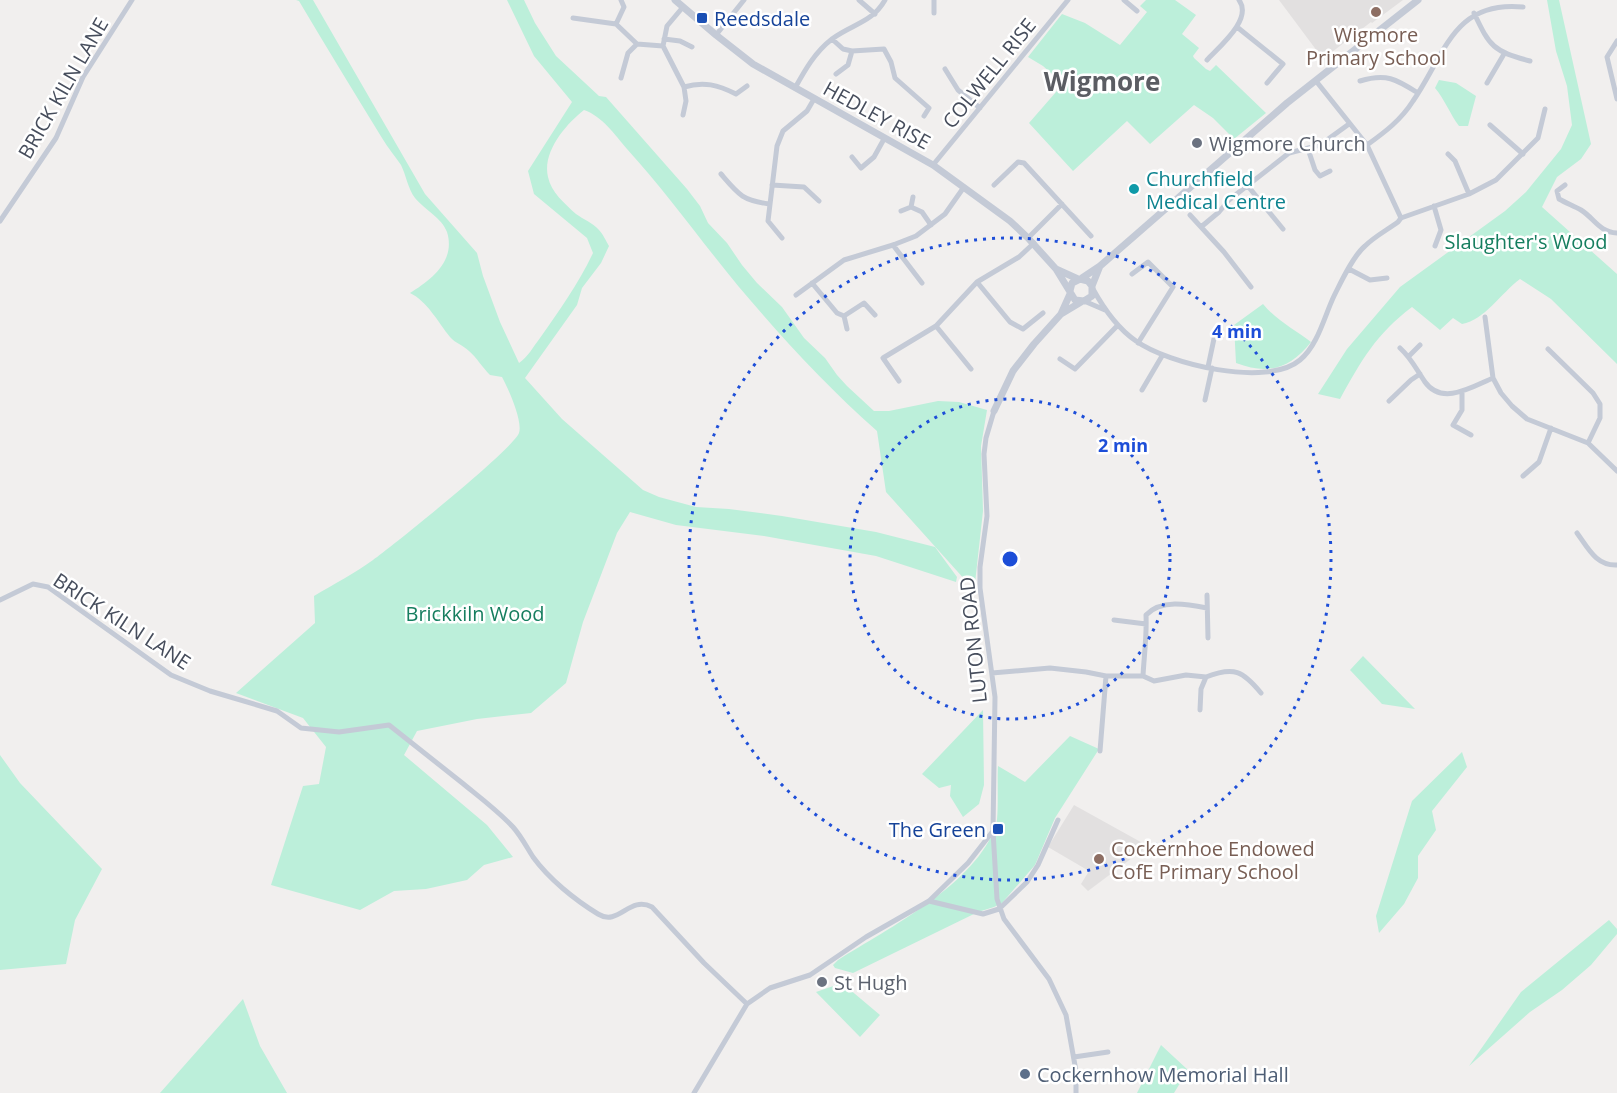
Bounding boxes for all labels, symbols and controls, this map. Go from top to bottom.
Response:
place label: Reedsdale [714,5,810,32]
marker: Wigmore Primary School [1369,5,1383,19]
marker: Reedsdale [695,11,709,25]
street label: COLWELL RISE [936,12,1042,134]
street label: BRICK KILN LANE [12,13,114,163]
place label: Wigmore Primary School [1306,21,1446,71]
district label: Wigmore [1044,63,1160,99]
street label: HEDLEY RISE [819,75,935,155]
place label: Wigmore Church [1209,130,1366,157]
marker: Wigmore Church [1190,136,1204,150]
place label: Churchfield Medical Centre [1146,165,1286,215]
marker: Churchfield Medical Centre [1127,182,1141,196]
park label: Slaughter's Wood [1445,228,1607,255]
text: 4 min [1212,319,1262,343]
text: 2 min [1098,433,1148,457]
centre of rings [1000,549,1020,569]
street label: BRICK KILN LANE [48,566,196,676]
street label: LUTON ROAD [953,575,993,705]
park label: Brickkiln Wood [405,600,545,627]
place label: The Green [889,816,986,843]
marker: The Green [991,822,1005,836]
place label: Cockernhoe Endowed CofE Primary School [1111,835,1315,885]
marker: Cockernhoe Endowed CofE Primary School [1092,852,1106,866]
place label: St Hugh [834,969,907,996]
marker: St Hugh [815,975,829,989]
place label: Cockernhow Memorial Hall [1037,1061,1289,1088]
marker: Cockernhow Memorial Hall [1018,1067,1032,1081]

